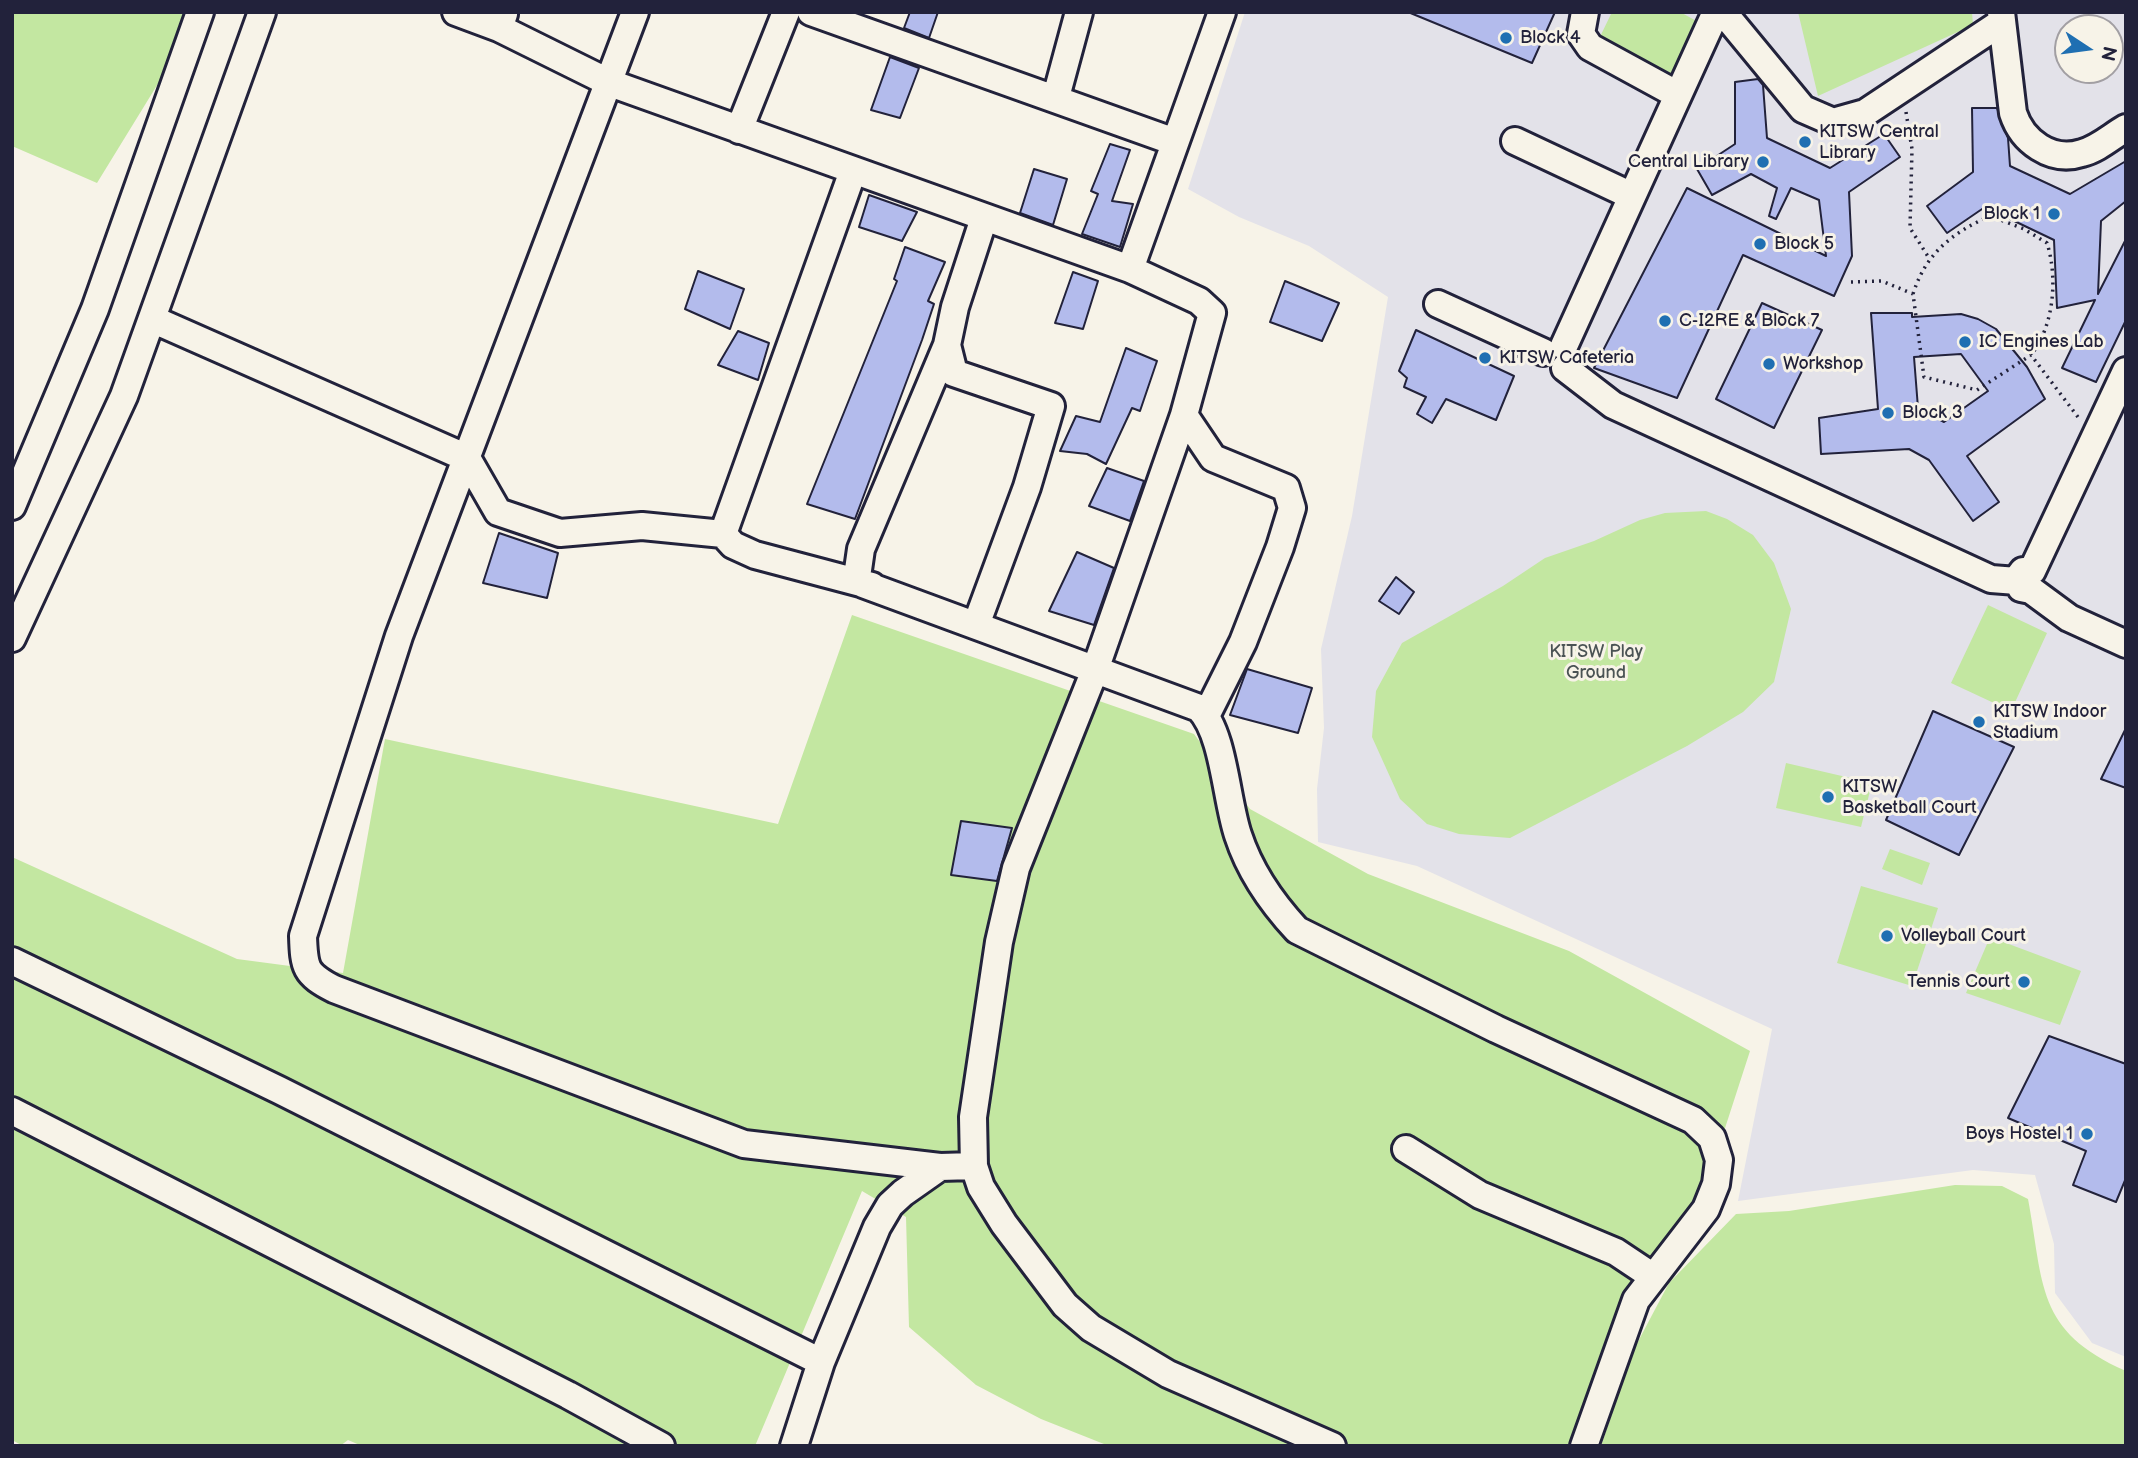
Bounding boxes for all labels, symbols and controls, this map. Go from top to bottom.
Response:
north arrow [2054,14,2124,84]
place label: Block 4 [1520,27,1581,49]
marker: Block 4 [1498,30,1514,46]
text: N [2095,44,2121,63]
place label: KITSW Central Library [1819,121,1939,164]
marker: KITSW Central Library [1797,134,1813,150]
place label: Central Library [1628,151,1749,173]
marker: Central Library [1755,154,1771,170]
place label: Block 1 [1983,203,2040,225]
marker: Block 1 [2046,206,2062,222]
place label: Block 5 [1774,233,1834,255]
marker: Block 5 [1752,236,1768,252]
place label: C-I2RE & Block 7 [1679,310,1819,332]
marker: C-I2RE & Block 7 [1657,313,1673,329]
place label: IC Engines Lab [1979,331,2104,353]
marker: IC Engines Lab [1957,334,1973,350]
place label: KITSW Cafeteria [1499,347,1634,369]
marker: KITSW Cafeteria [1477,350,1493,366]
place label: Workshop [1783,353,1863,375]
marker: Workshop [1761,356,1777,372]
place label: Block 3 [1902,402,1963,424]
marker: Block 3 [1880,405,1896,421]
park label: KITSW Play Ground [1549,641,1643,684]
place label: KITSW Indoor Stadium [1993,701,2106,744]
marker: KITSW Indoor Stadium [1971,714,1987,730]
place label: KITSW Basketball Court [1842,776,1976,818]
marker: KITSW Basketball Court [1820,789,1836,805]
place label: Volleyball Court [1901,925,2026,947]
marker: Volleyball Court [1879,928,1895,944]
place label: Tennis Court [1907,971,2010,993]
marker: Tennis Court [2016,974,2032,990]
place label: Boys Hostel 1 [1965,1123,2073,1145]
marker: Boys Hostel 1 [2079,1126,2095,1142]

